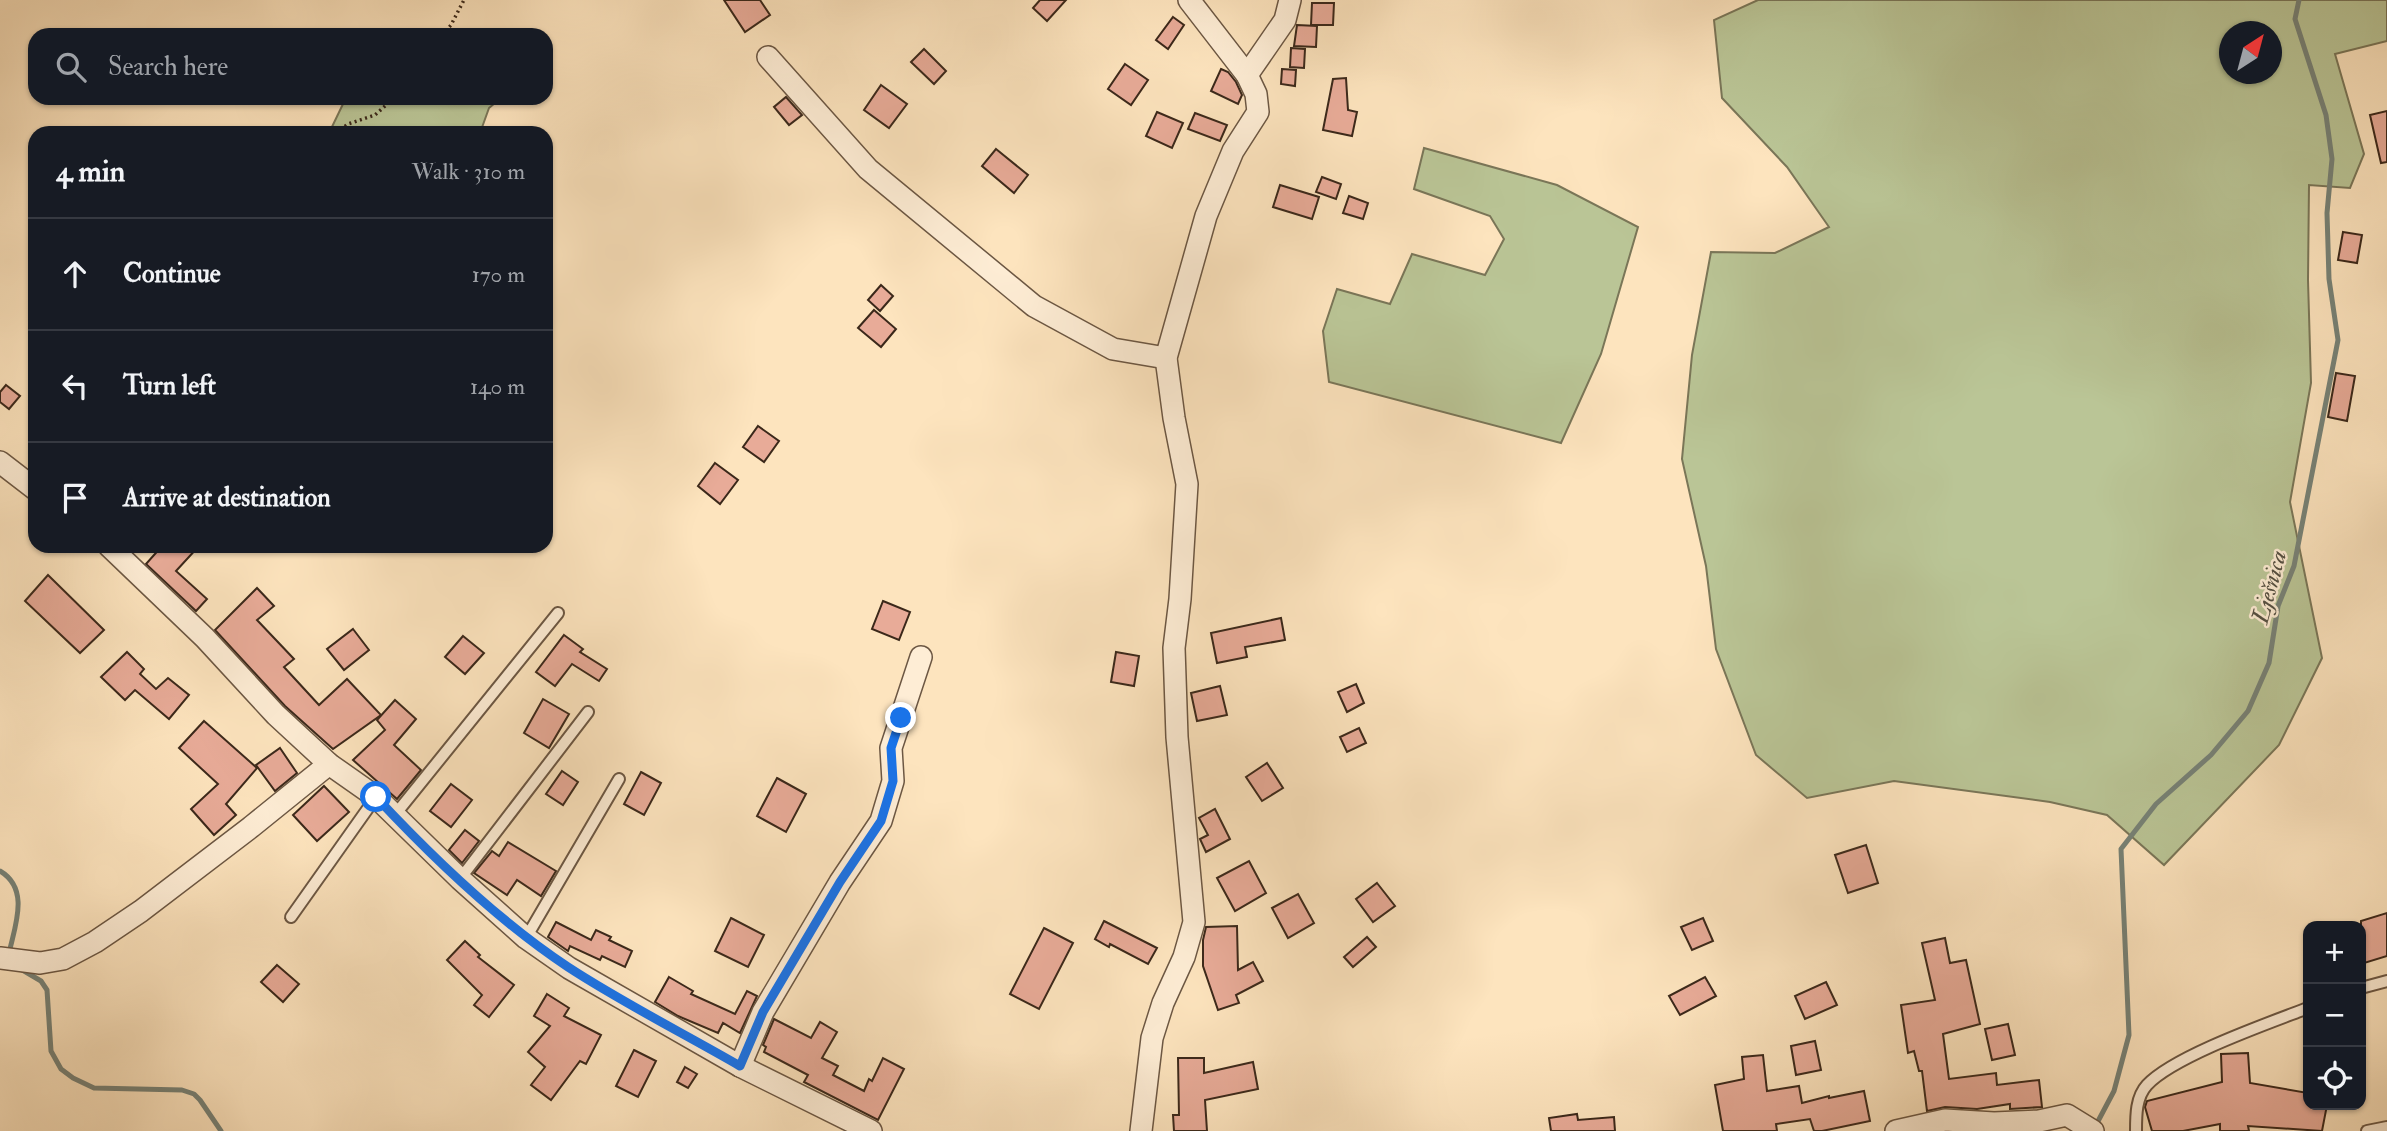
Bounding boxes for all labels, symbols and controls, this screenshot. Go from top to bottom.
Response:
north arrow [2219,21,2282,84]
search box [28,28,553,105]
icon: search [52,48,90,86]
text: Search here [108,51,228,83]
text: 4 min [56,153,125,190]
text: Walk · 310 m [412,157,525,186]
icon: ahead [56,255,94,293]
text: Continue [123,258,221,290]
text: 170 m [472,260,525,289]
icon: left [56,367,94,405]
text: Turn left [123,370,216,402]
text: 140 m [470,372,525,401]
icon: arrive [56,479,94,517]
text: Arrive at destination [123,482,331,514]
water label: Lješnica [2245,547,2294,628]
route end [885,702,916,733]
route start [360,781,391,812]
map controls [2303,921,2366,1110]
button: + [2303,921,2366,984]
button: − [2303,984,2366,1047]
button: locate [2303,1047,2366,1110]

